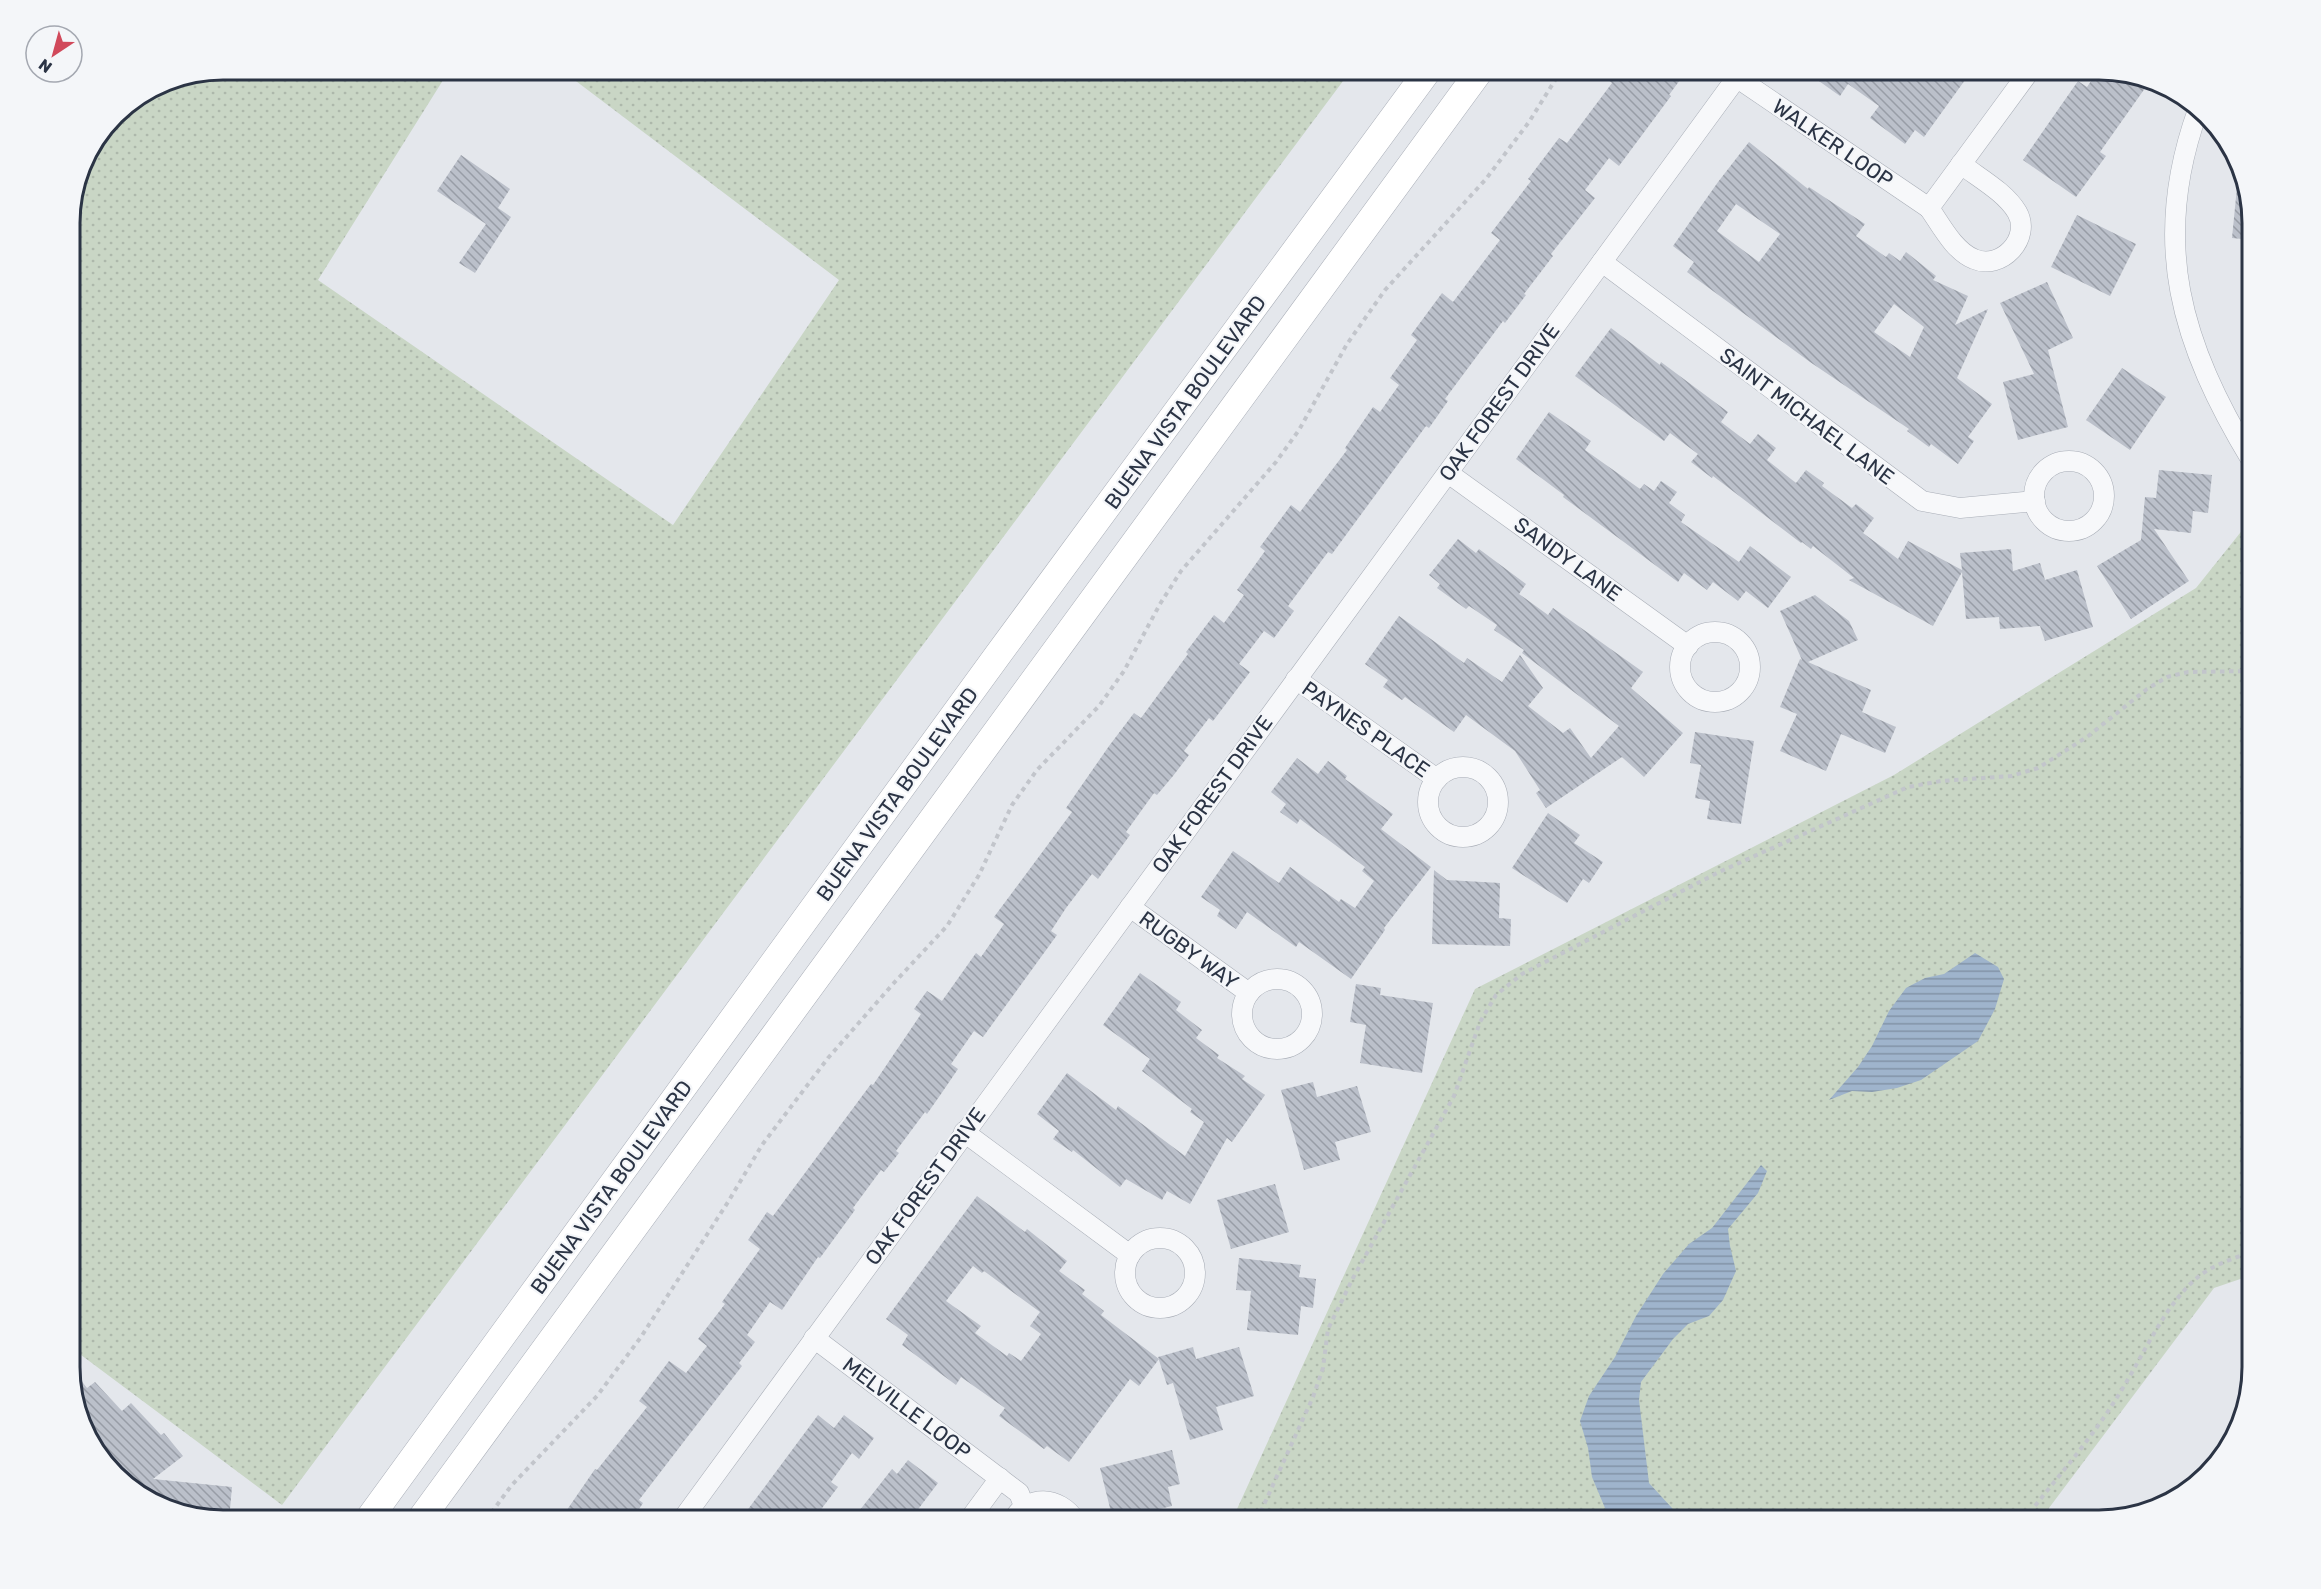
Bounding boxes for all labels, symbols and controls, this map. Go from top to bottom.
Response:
north arrow [24,24,84,84]
text: N [35,55,56,77]
street label: WALKER LOOP [1768,94,1898,192]
street label: BUENA VISTA BOULEVARD [1099,290,1271,514]
street label: OAK FOREST DRIVE [1433,318,1565,486]
street label: SAINT MICHAEL LANE [1715,342,1899,490]
street label: SANDY LANE [1509,512,1627,606]
street label: PAYNES PLACE [1297,676,1435,782]
street label: BUENA VISTA BOULEVARD [811,682,983,906]
street label: OAK FOREST DRIVE [1146,710,1278,878]
street label: RUGBY WAY [1135,906,1243,994]
street label: BUENA VISTA BOULEVARD [525,1075,697,1299]
street label: OAK FOREST DRIVE [859,1102,991,1270]
street label: MELVILLE LOOP [838,1352,976,1464]

